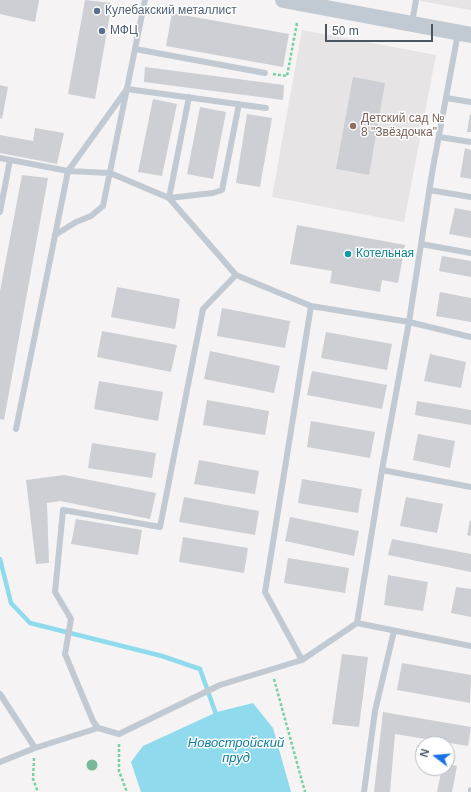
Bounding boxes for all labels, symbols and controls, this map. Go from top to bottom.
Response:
place label: Кулебакский металлист [105,4,237,18]
marker: Кулебакский металлист [92,6,102,16]
scale bar [327,16,435,42]
place label: МФЦ [110,24,138,38]
text: 50 m [332,24,359,38]
marker: МФЦ [97,26,107,36]
place label: Детский сад № 8 "Звёздочка" [361,112,445,140]
marker: Детский сад № 8 "Звёздочка" [348,121,358,131]
place label: Котельная [356,247,414,261]
marker: Котельная [343,249,353,259]
water label: Новостройский пруд [188,735,284,766]
north arrow [415,736,455,776]
text: N [418,747,431,758]

